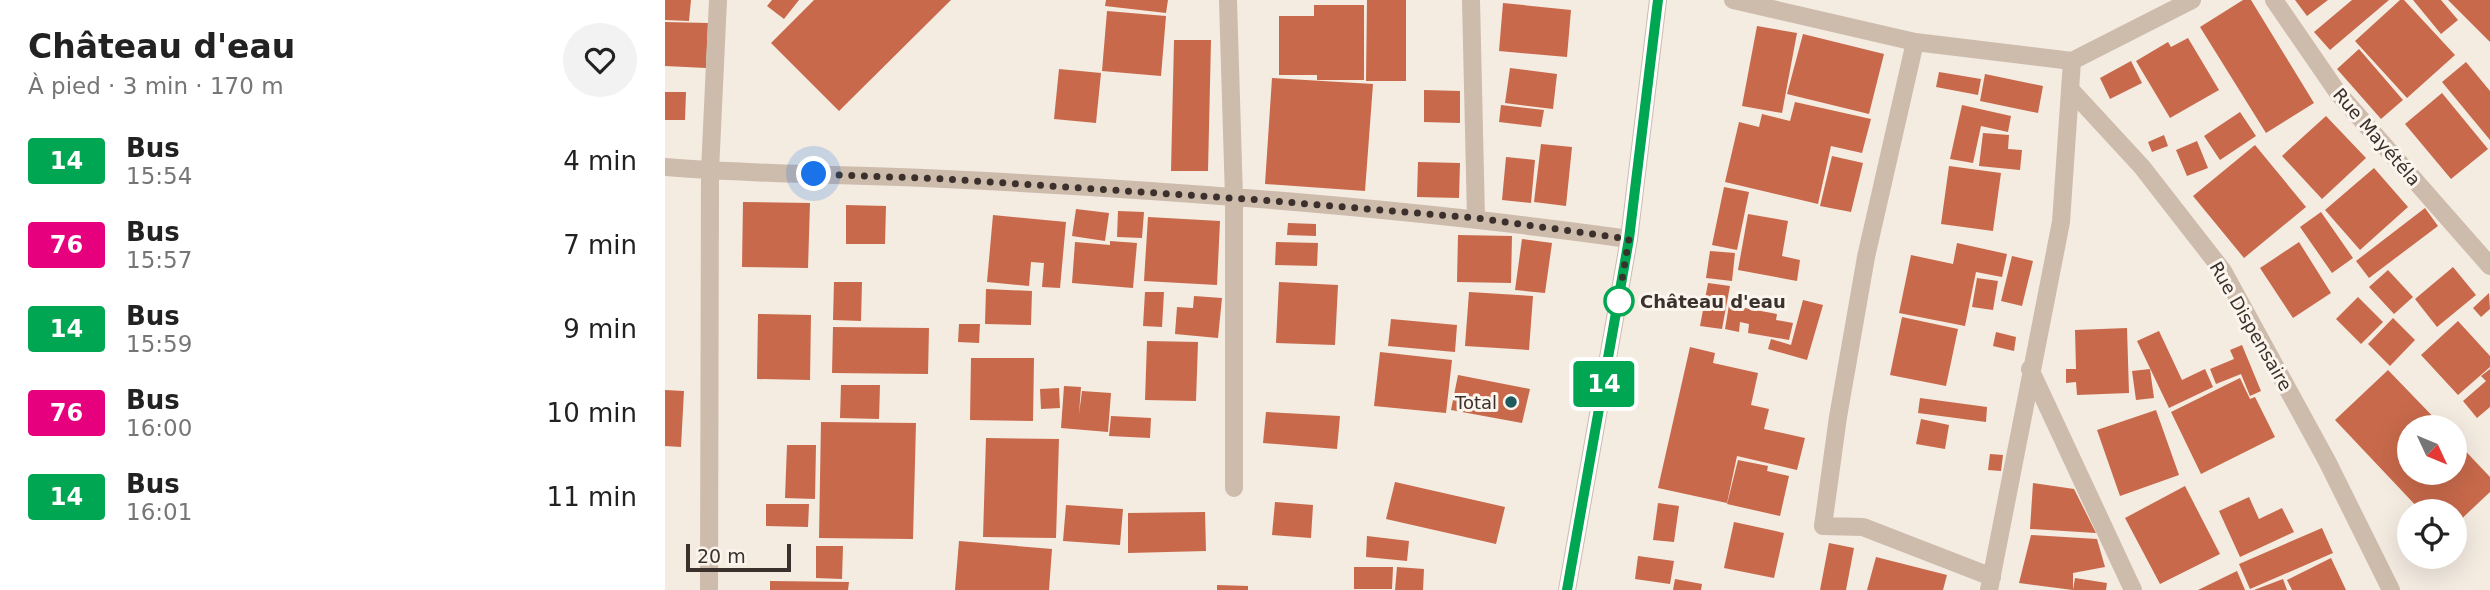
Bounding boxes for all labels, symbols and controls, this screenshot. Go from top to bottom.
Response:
button: heart [563,23,637,97]
text: Château d'eau [28,27,295,66]
text: À pied · 3 min · 170 m [28,73,284,99]
street label: Rue Mayétéla [2329,84,2425,190]
text: Bus [126,133,180,163]
text: 4 min [563,146,637,176]
text: 14 [50,147,83,175]
your location [796,156,831,191]
text: 15:54 [126,163,192,189]
text: Bus [126,217,180,247]
text: 7 min [563,230,637,260]
text: 76 [50,231,83,259]
text: 15:57 [126,247,192,273]
street label: Rue Dispensaire [2206,258,2296,394]
marker: Château d'eau [1604,286,1634,316]
place label: Château d'eau [1640,291,1786,312]
text: Bus [126,301,180,331]
text: 9 min [563,314,637,344]
text: 14 [50,315,83,343]
text: 15:59 [126,331,192,357]
line badge: 14 [1573,361,1635,407]
text: 14 [1587,370,1621,398]
text: Bus [126,385,180,415]
place label: Total [1454,392,1497,413]
marker: Total [1503,394,1519,410]
text: 10 min [547,398,637,428]
text: 76 [50,399,83,427]
text: 16:00 [126,415,192,441]
north arrow [2397,415,2467,485]
map controls [2397,415,2467,569]
text: Bus [126,469,180,499]
text: 11 min [547,482,637,512]
text: 14 [50,483,83,511]
text: 16:01 [126,499,192,525]
button: locate [2397,499,2467,569]
scale bar [686,541,791,573]
text: 20 m [697,545,746,567]

